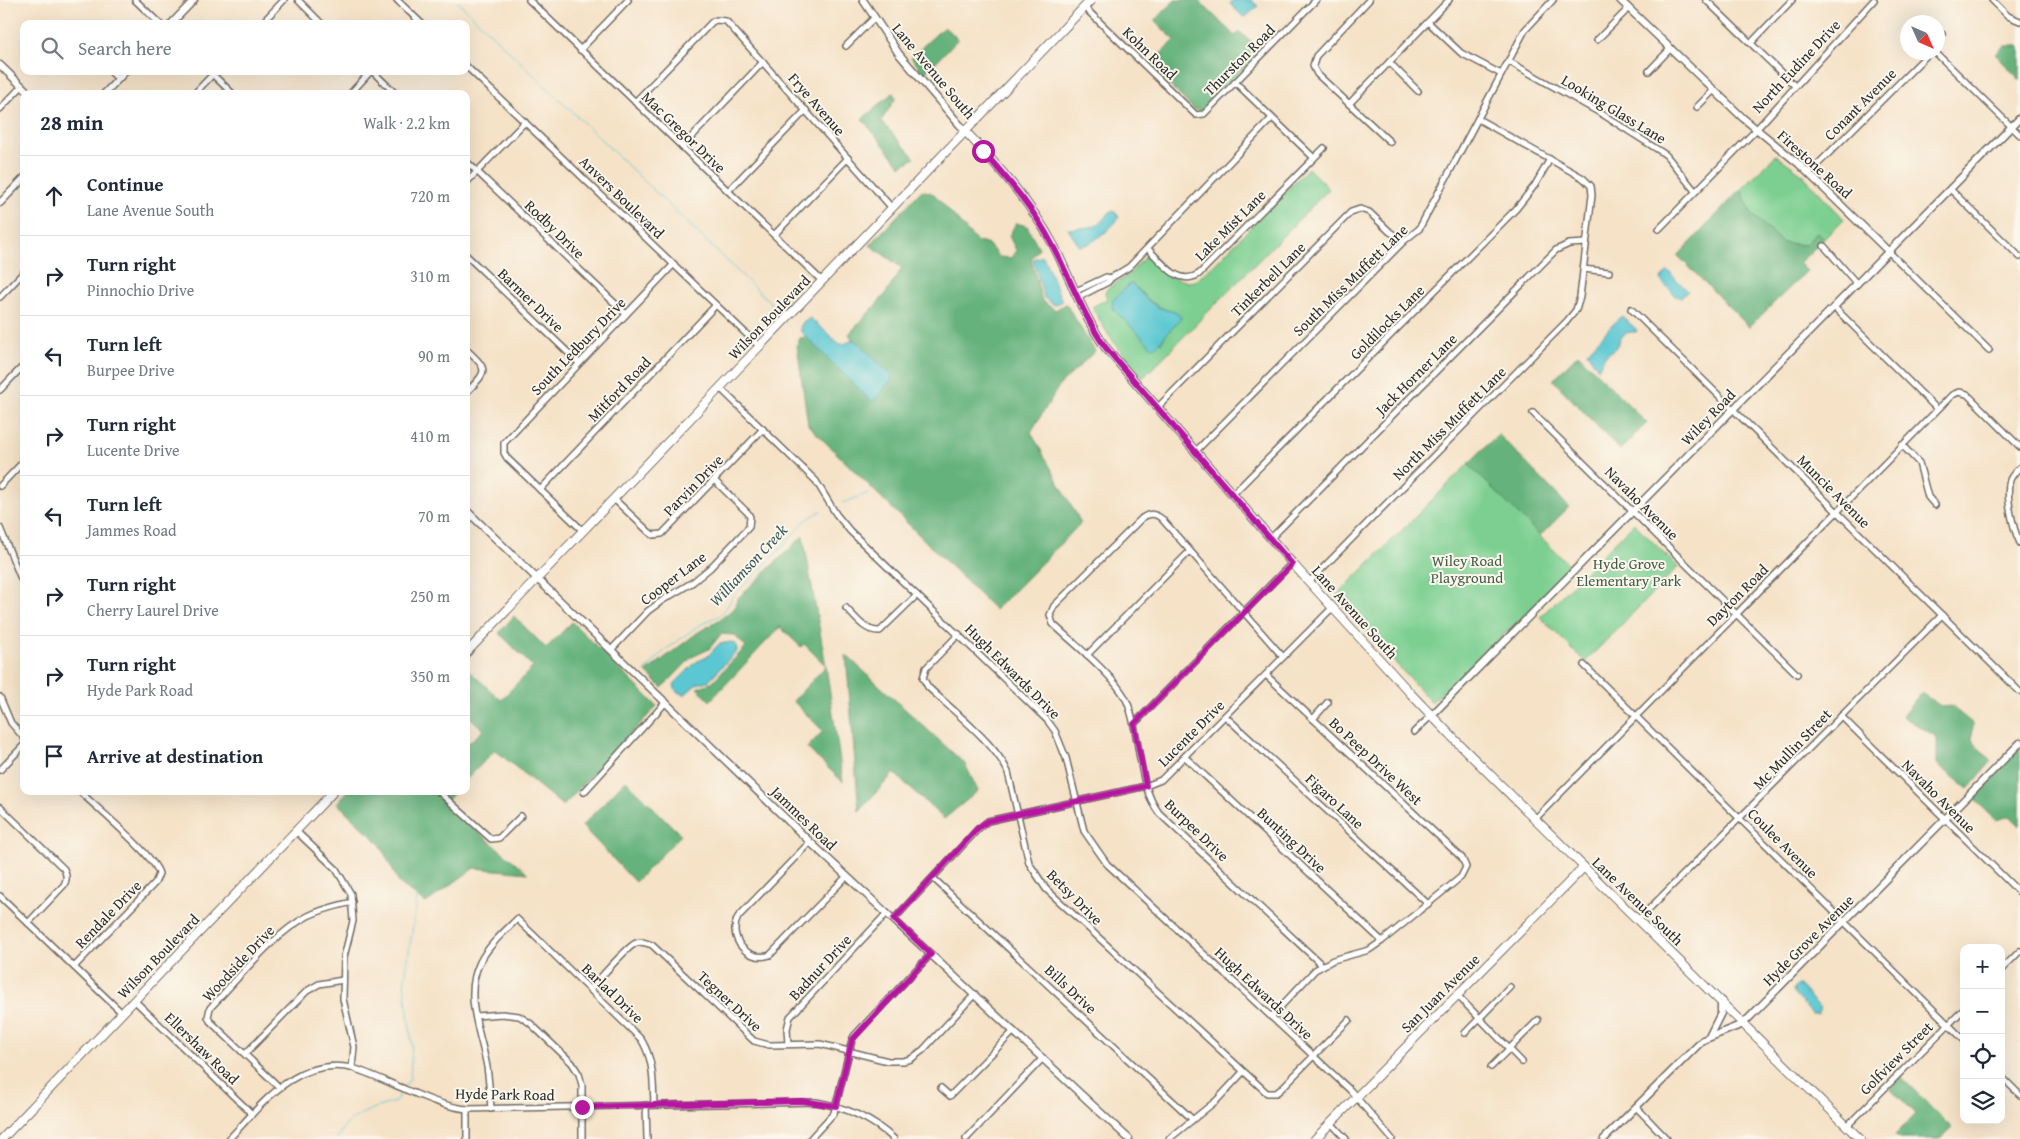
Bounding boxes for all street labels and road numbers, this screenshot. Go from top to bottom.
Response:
street label: North Eudine Drive [1747,15,1845,117]
street label: Lane Avenue South [888,19,981,124]
street label: Thurston Road [1199,20,1279,100]
street label: Kohn Road [1118,22,1182,84]
street label: Conant Avenue [1819,63,1901,145]
street label: Frye Avenue [784,68,850,140]
street label: Looking Glass Lane [1558,69,1670,149]
street label: Mac Gregor Drive [637,86,731,178]
street label: Firestone Road [1773,125,1857,203]
street label: Anvers Boulevard [575,151,669,243]
street label: Lake Mist Lane [1190,185,1270,265]
street label: Rodby Drive [520,195,590,263]
street label: South Miss Muffett Lane [1288,219,1412,341]
street label: Tinkerbell Lane [1226,237,1310,321]
street label: Barmer Drive [493,263,569,337]
street label: Wilson Boulevard [723,270,815,364]
street label: Goldilocks Lane [1345,280,1429,364]
street label: South Ledbury Drive [526,292,630,400]
street label: Jack Horner Lane [1369,328,1462,421]
street label: Mitford Road [583,352,655,426]
street label: North Miss Muffett Lane [1387,361,1511,485]
street label: Wiley Road [1676,384,1740,450]
street label: Parvin Drive [658,450,728,520]
street label: Muncie Avenue [1793,450,1875,532]
street label: Navaho Avenue [1600,461,1684,545]
street label: Cooper Lane [636,546,710,610]
street label: Dayton Road [1701,559,1773,631]
street label: Lane Avenue South [1307,561,1403,664]
street label: Hugh Edwards Drive [961,619,1065,723]
street label: Lucente Drive [1153,695,1229,771]
street label: Mc Mullin Street [1748,703,1836,794]
street label: Bo Peep Drive West [1325,712,1428,810]
street label: Navaho Avenue [1897,754,1981,838]
street label: Figaro Lane [1301,768,1369,834]
street label: Jammes Road [765,780,842,855]
street label: Burpee Drive [1160,794,1234,866]
street label: Bunting Drive [1253,803,1331,877]
street label: Coulee Avenue [1743,803,1823,883]
street label: Lane Avenue South [1588,852,1689,950]
street label: Betsy Drive [1042,864,1108,930]
street label: Rendale Drive [70,875,146,953]
street label: Hyde Grove Avenue [1758,890,1858,990]
street label: Wilson Boulevard [112,909,204,1003]
street label: Woodside Drive [197,920,279,1006]
street label: Badnur Drive [784,929,856,1005]
street label: Hugh Edwards Drive [1210,942,1318,1044]
street label: San Juan Avenue [1396,949,1484,1037]
street label: Barlad Drive [578,958,648,1028]
street label: Bills Drive [1040,959,1102,1019]
street label: Tegner Drive [693,966,767,1036]
street label: Ellershaw Road [160,1007,244,1089]
street label: Golfview Street [1855,1016,1938,1099]
street label: Hyde Park Road [455,1083,555,1105]

